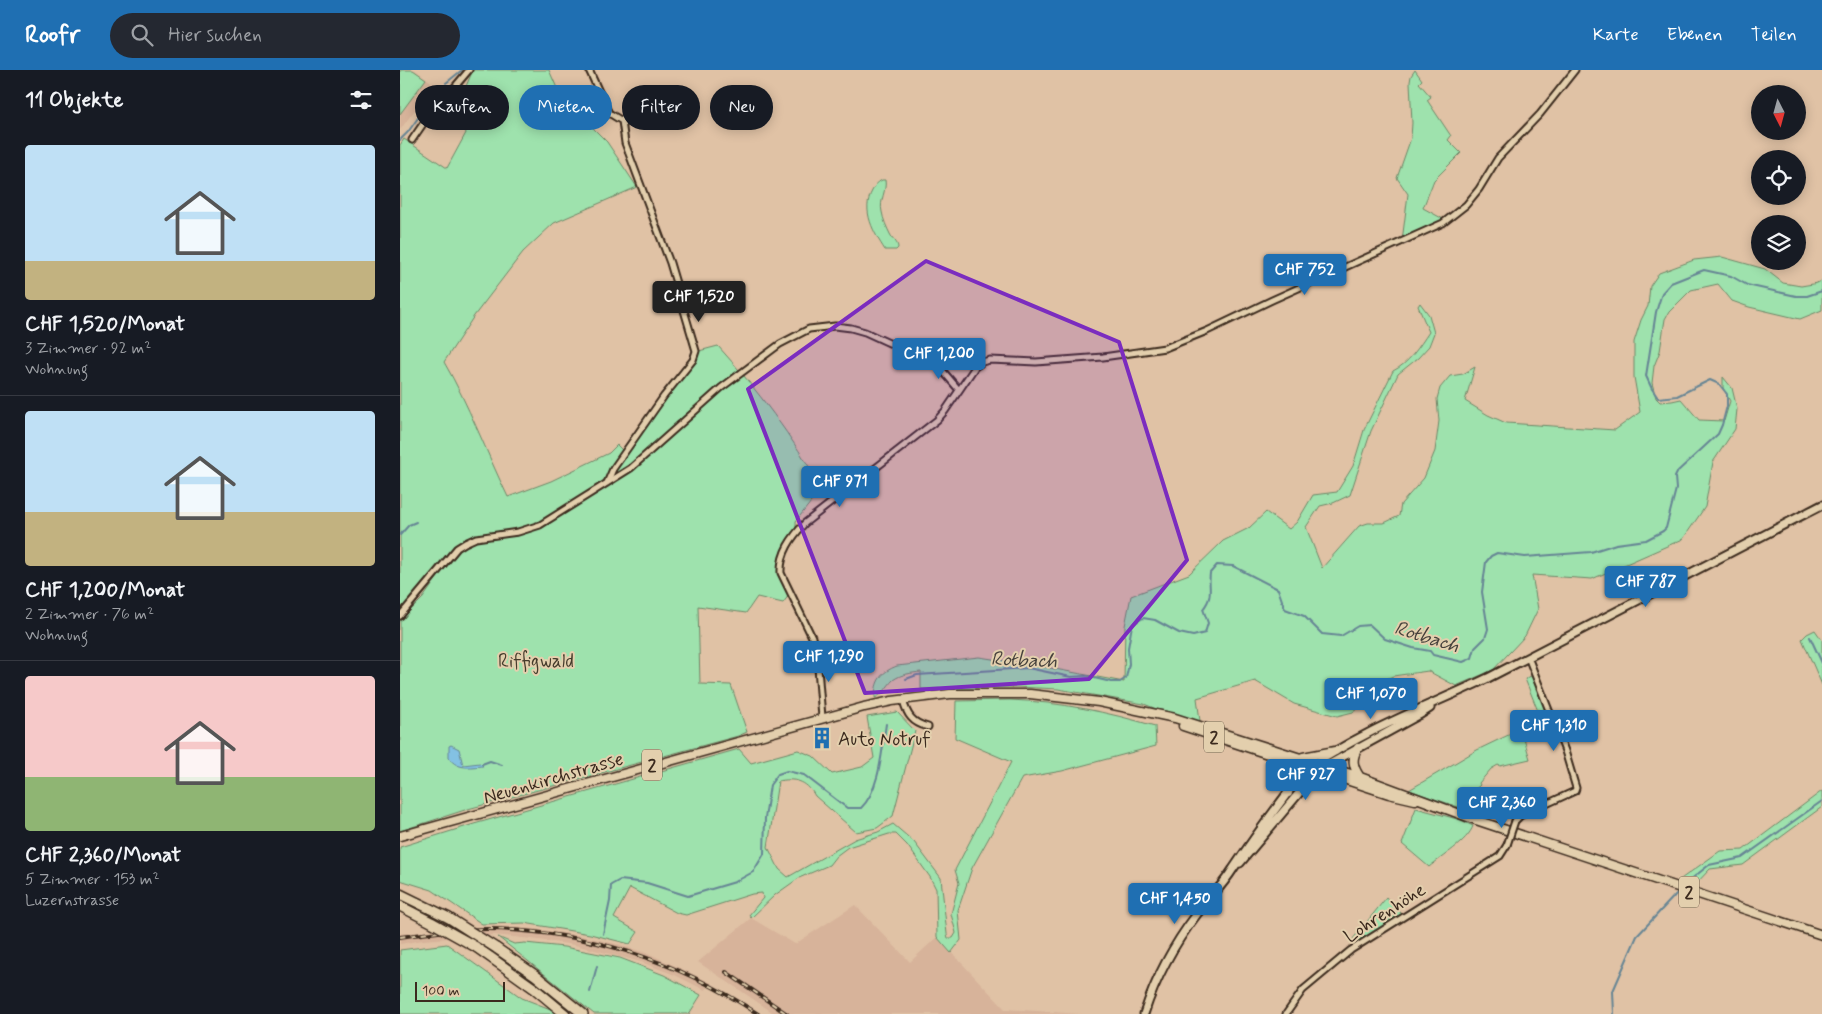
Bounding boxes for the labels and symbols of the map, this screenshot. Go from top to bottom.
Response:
north arrow [1751,85,1806,140]
pin: CHF 752 [1259,254,1351,296]
pin: CHF 1,520 [642,280,756,323]
pin: CHF 1,200 [882,338,996,380]
pin: CHF 971 [794,466,886,508]
pin: CHF 787 [1600,566,1692,608]
water label: Rotbach [1391,615,1463,660]
pin: CHF 1,290 [772,640,886,683]
water label: Rotbach [990,646,1058,675]
park label: Riffigwald [498,649,574,675]
pin: CHF 1,070 [1314,678,1428,720]
pin: CHF 1,310 [1497,710,1611,752]
road number: 2 [1204,722,1224,752]
building icon: Auto Notruf [809,725,835,751]
place label: Auto Notruf [838,727,931,752]
street label: Neuenkirchstrasse [480,746,626,810]
road number: 2 [642,750,662,780]
pin: CHF 927 [1260,758,1352,801]
pin: CHF 2,360 [1445,786,1559,829]
road number: 2 [1679,876,1699,908]
street label: Lohrenhöhe [1339,878,1431,949]
pin: CHF 1,450 [1118,882,1232,925]
scale bar [415,979,505,1002]

